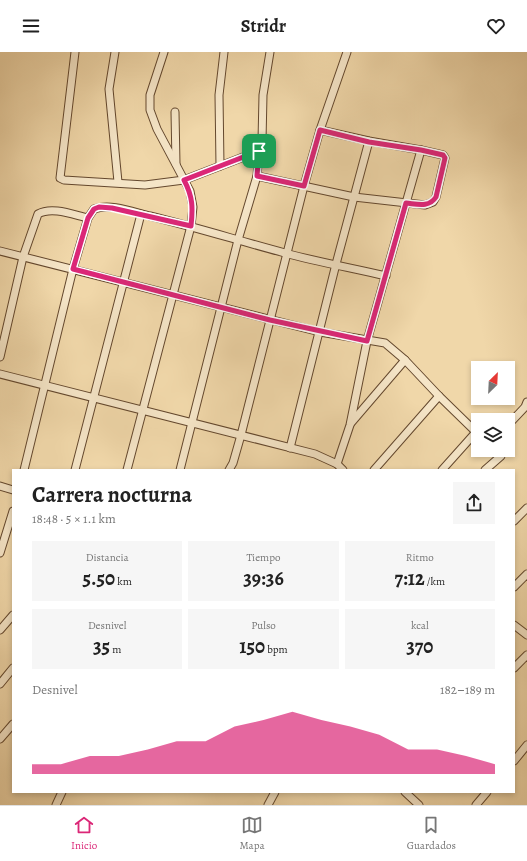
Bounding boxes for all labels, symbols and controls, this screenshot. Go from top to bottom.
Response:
text: Stridr [241,14,286,38]
icon: menu [20,15,42,37]
icon: heart [485,15,507,37]
pin [242,134,276,168]
icon: arrive [248,140,270,162]
north arrow [471,361,515,405]
map controls [471,361,515,457]
button: layers [471,413,515,457]
text: Carrera nocturna [32,480,192,510]
button: share [453,482,495,524]
text: 18:48 · 5 × 1.1 km [32,510,116,527]
text: Distancia [86,550,129,565]
text: Tiempo [246,550,281,565]
text: Ritmo [406,550,434,565]
text: 5.50 [82,565,115,592]
text: 39:36 [243,565,284,592]
text: 7:12 [395,565,425,592]
text: km [115,574,132,589]
text: /km [425,574,445,589]
text: Desnivel [88,618,126,633]
text: Pulso [251,618,276,633]
text: kcal [411,618,429,633]
text: 35 [93,633,110,660]
text: 150 [239,633,265,660]
text: 370 [406,633,433,660]
text: m [110,642,121,657]
text: bpm [265,642,288,657]
text: Desnivel [32,681,78,698]
text: 182–189 m [440,681,495,698]
tab: Inicio [71,814,97,853]
tab: Mapa [239,814,265,853]
tab: Guardados [407,814,456,853]

